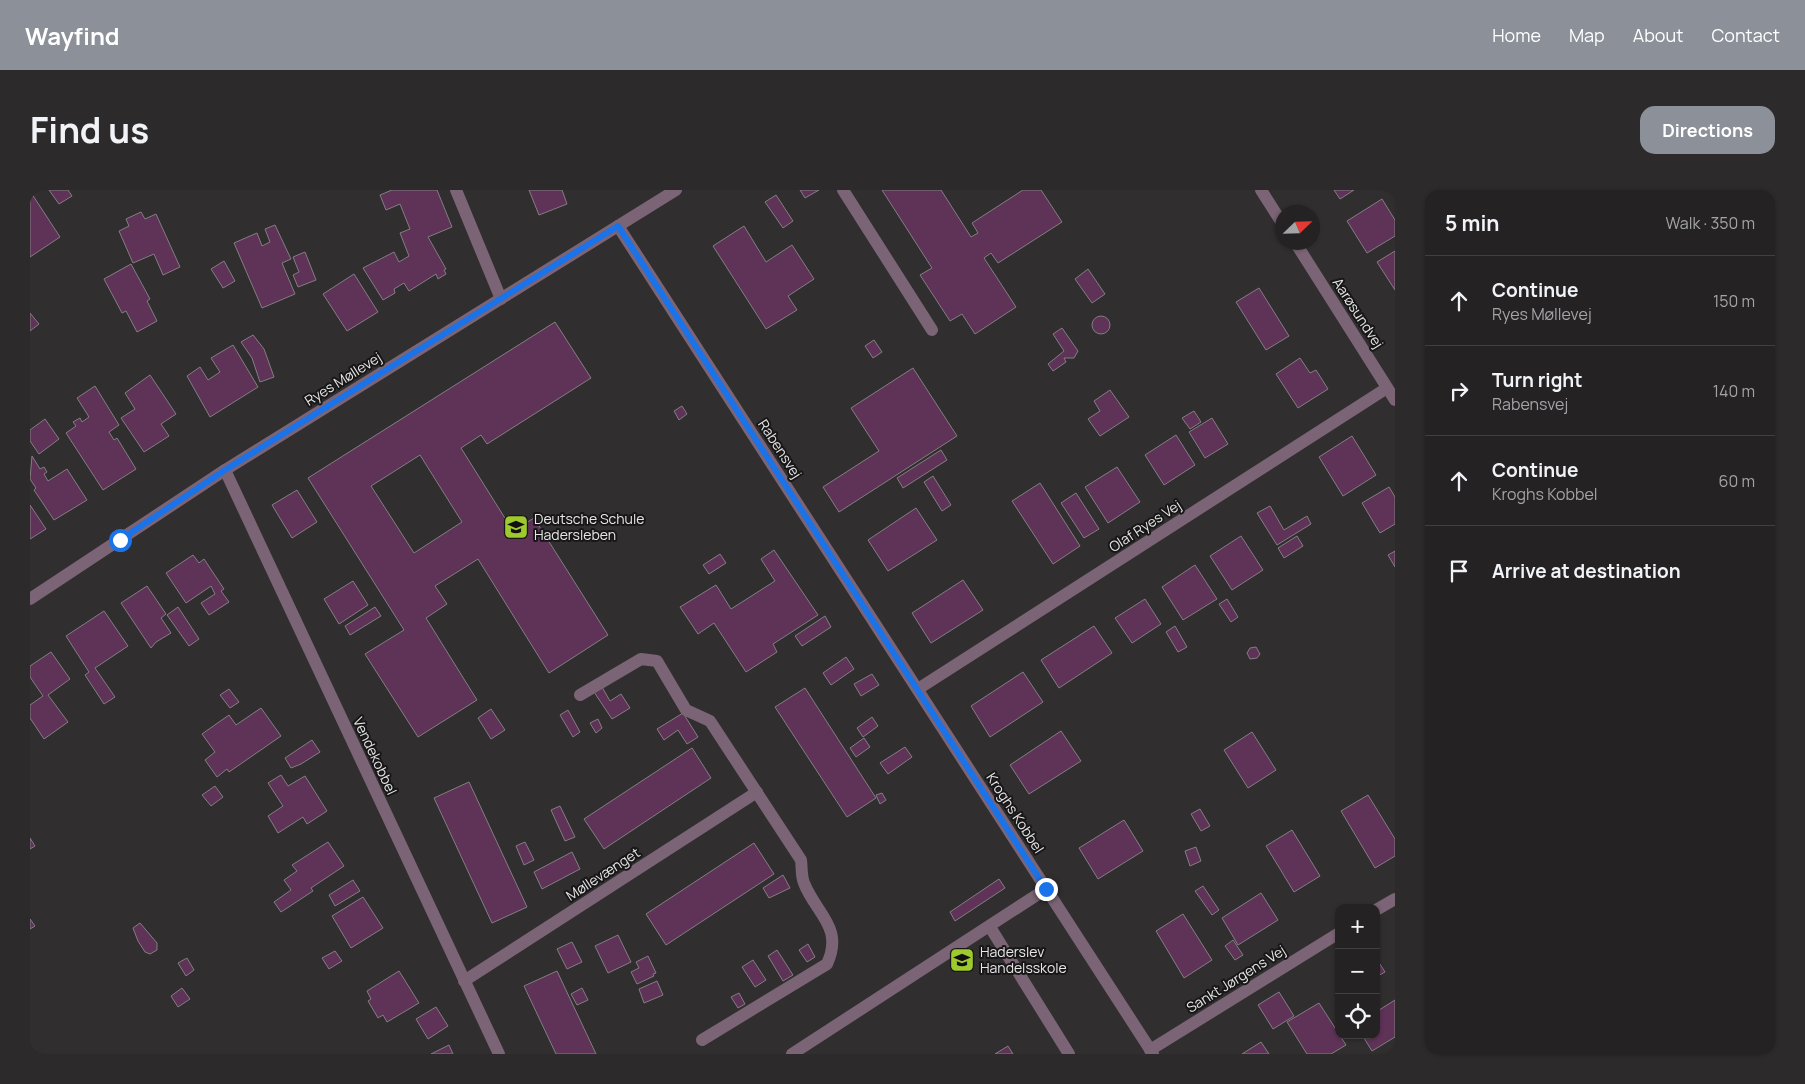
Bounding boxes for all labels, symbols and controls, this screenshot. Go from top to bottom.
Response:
text: Wayfind [25,19,120,52]
text: Home [1492,23,1541,47]
text: Map [1569,23,1605,47]
text: About [1633,23,1683,47]
text: Contact [1711,23,1780,47]
text: Find us [30,106,149,154]
button: Directions [1640,106,1775,154]
north arrow [1275,205,1320,250]
text: 5 min [1445,209,1499,237]
text: Walk · 350 m [1666,212,1755,234]
street label: Aarøsundvej [1329,274,1388,352]
text: Continue [1492,277,1578,303]
icon: ahead [1445,287,1473,315]
text: 150 m [1713,290,1755,312]
text: Ryes Møllevej [1492,303,1592,325]
street label: Ryes Møllevej [301,347,385,410]
text: Turn right [1492,367,1582,393]
icon: right [1445,377,1473,405]
text: 140 m [1713,380,1755,402]
text: Rabensvej [1492,393,1568,415]
street label: Rabensvej [754,416,807,482]
text: Continue [1492,457,1578,483]
icon: ahead [1445,467,1473,495]
text: 60 m [1719,470,1755,492]
text: Kroghs Kobbel [1492,483,1598,505]
street label: Olaf Ryes Vej [1105,495,1185,556]
place label: Deutsche Schule Hadersleben [534,509,644,544]
school or university icon: Deutsche Schule Hadersleben [503,514,529,540]
route start [109,529,132,552]
icon: arrive [1445,557,1473,585]
text: Arrive at destination [1492,558,1681,584]
street label: Vendekobbel [349,714,402,798]
street label: Kroghs Kobbel [982,769,1049,857]
street label: Møllevænget [562,842,644,905]
route end [1035,878,1058,901]
map controls [1335,904,1380,1039]
button: + [1335,904,1380,949]
street label: Sankt Jørgens Vej [1183,940,1289,1017]
place label: Haderslev Handelsskole [980,942,1067,977]
school or university icon: Haderslev Handelsskole [949,947,975,973]
button: − [1335,949,1380,994]
button: locate [1335,994,1380,1039]

